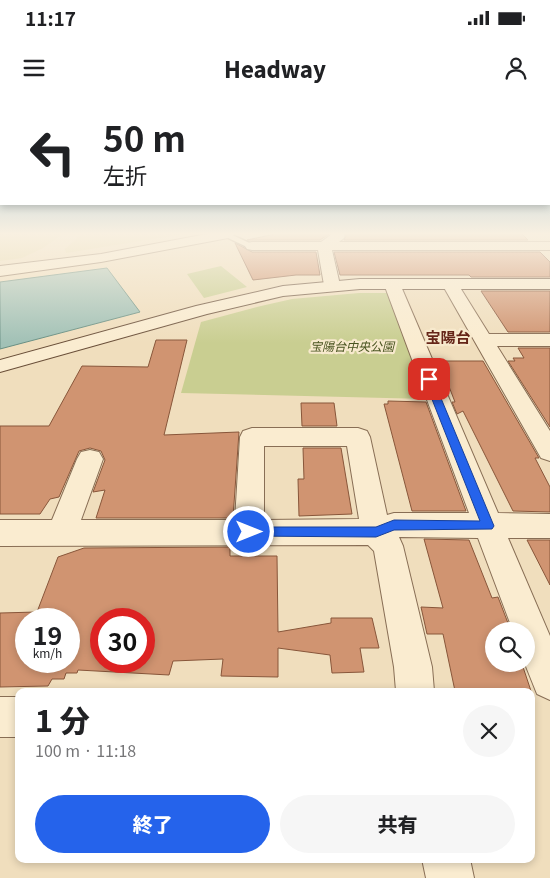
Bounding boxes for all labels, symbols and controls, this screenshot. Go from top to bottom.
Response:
text: 11:17 [25,4,76,31]
text: Headway [224,52,326,84]
icon: menu [20,54,48,82]
icon: person [502,54,530,82]
text: 50 m [103,111,186,162]
icon: left [20,120,85,185]
text: 左折 [103,158,147,190]
district label: 宝陽台 [425,326,471,347]
park label: 宝陽台中央公園 [310,337,396,354]
pin [408,358,450,400]
icon: arrive [415,365,443,393]
position arrow [222,505,274,557]
speed limit sign: 30 [90,608,155,673]
text: 19 [33,616,62,652]
map controls [485,622,535,672]
button: search [485,622,535,672]
text: km/h [33,644,62,661]
text: 1 分 [35,697,90,741]
button: close [463,705,515,757]
text: 100 m · 11:18 [35,738,136,762]
button: 終了 [35,795,270,853]
button: 共有 [280,795,515,853]

